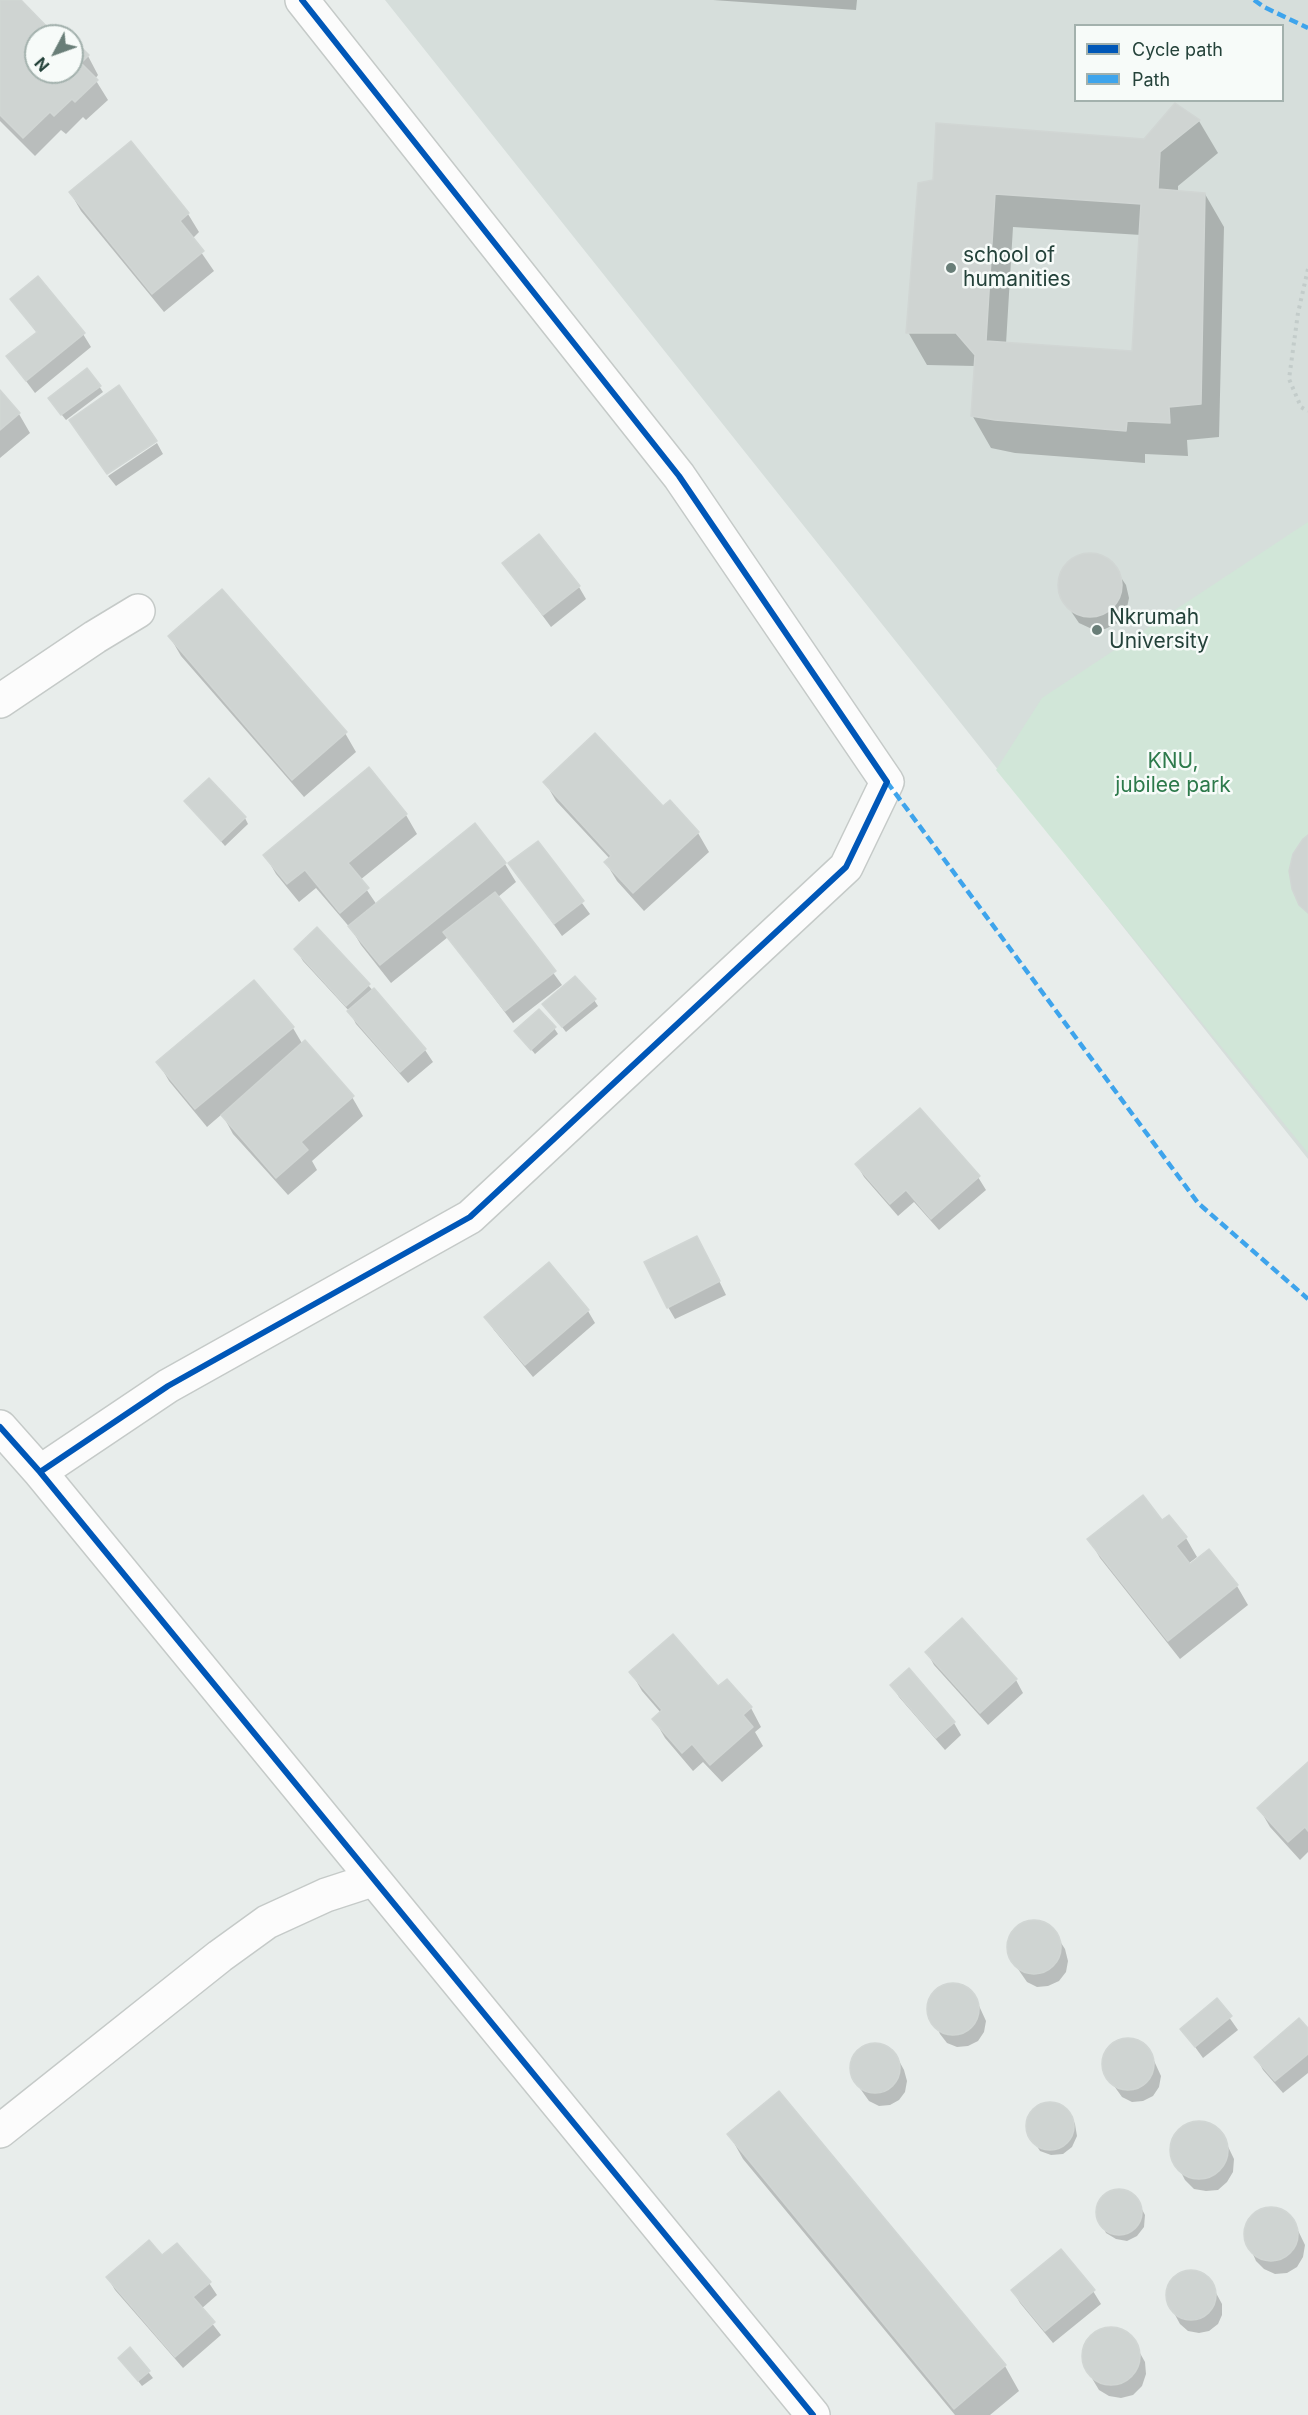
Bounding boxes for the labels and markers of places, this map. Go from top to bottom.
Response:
place label: school of humanities [963,243,1071,293]
marker: school of humanities [944,261,958,275]
place label: Nkrumah University [1109,605,1209,655]
marker: Nkrumah University [1090,623,1104,637]

